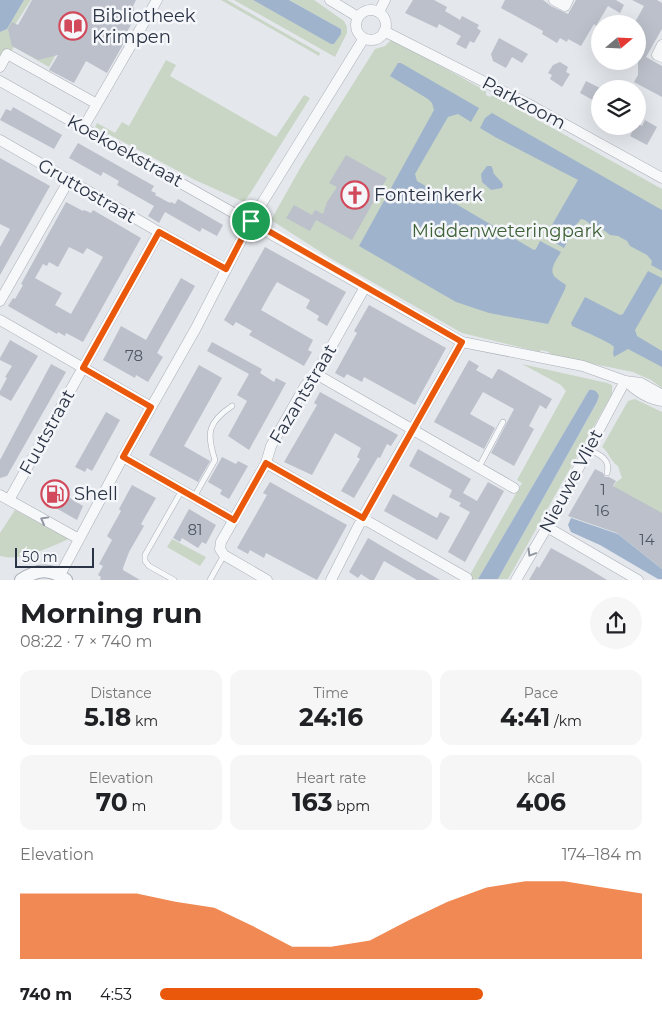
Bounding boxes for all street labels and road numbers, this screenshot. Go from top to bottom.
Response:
street label: Parkzoom [478,72,570,134]
street label: Koekoekstraat [63,110,187,192]
street label: Gruttostraat [34,154,140,228]
street label: Fazantstraat [265,340,341,448]
street label: Fuutstraat [15,386,79,478]
street label: Nieuwe Vliet [535,426,607,536]

